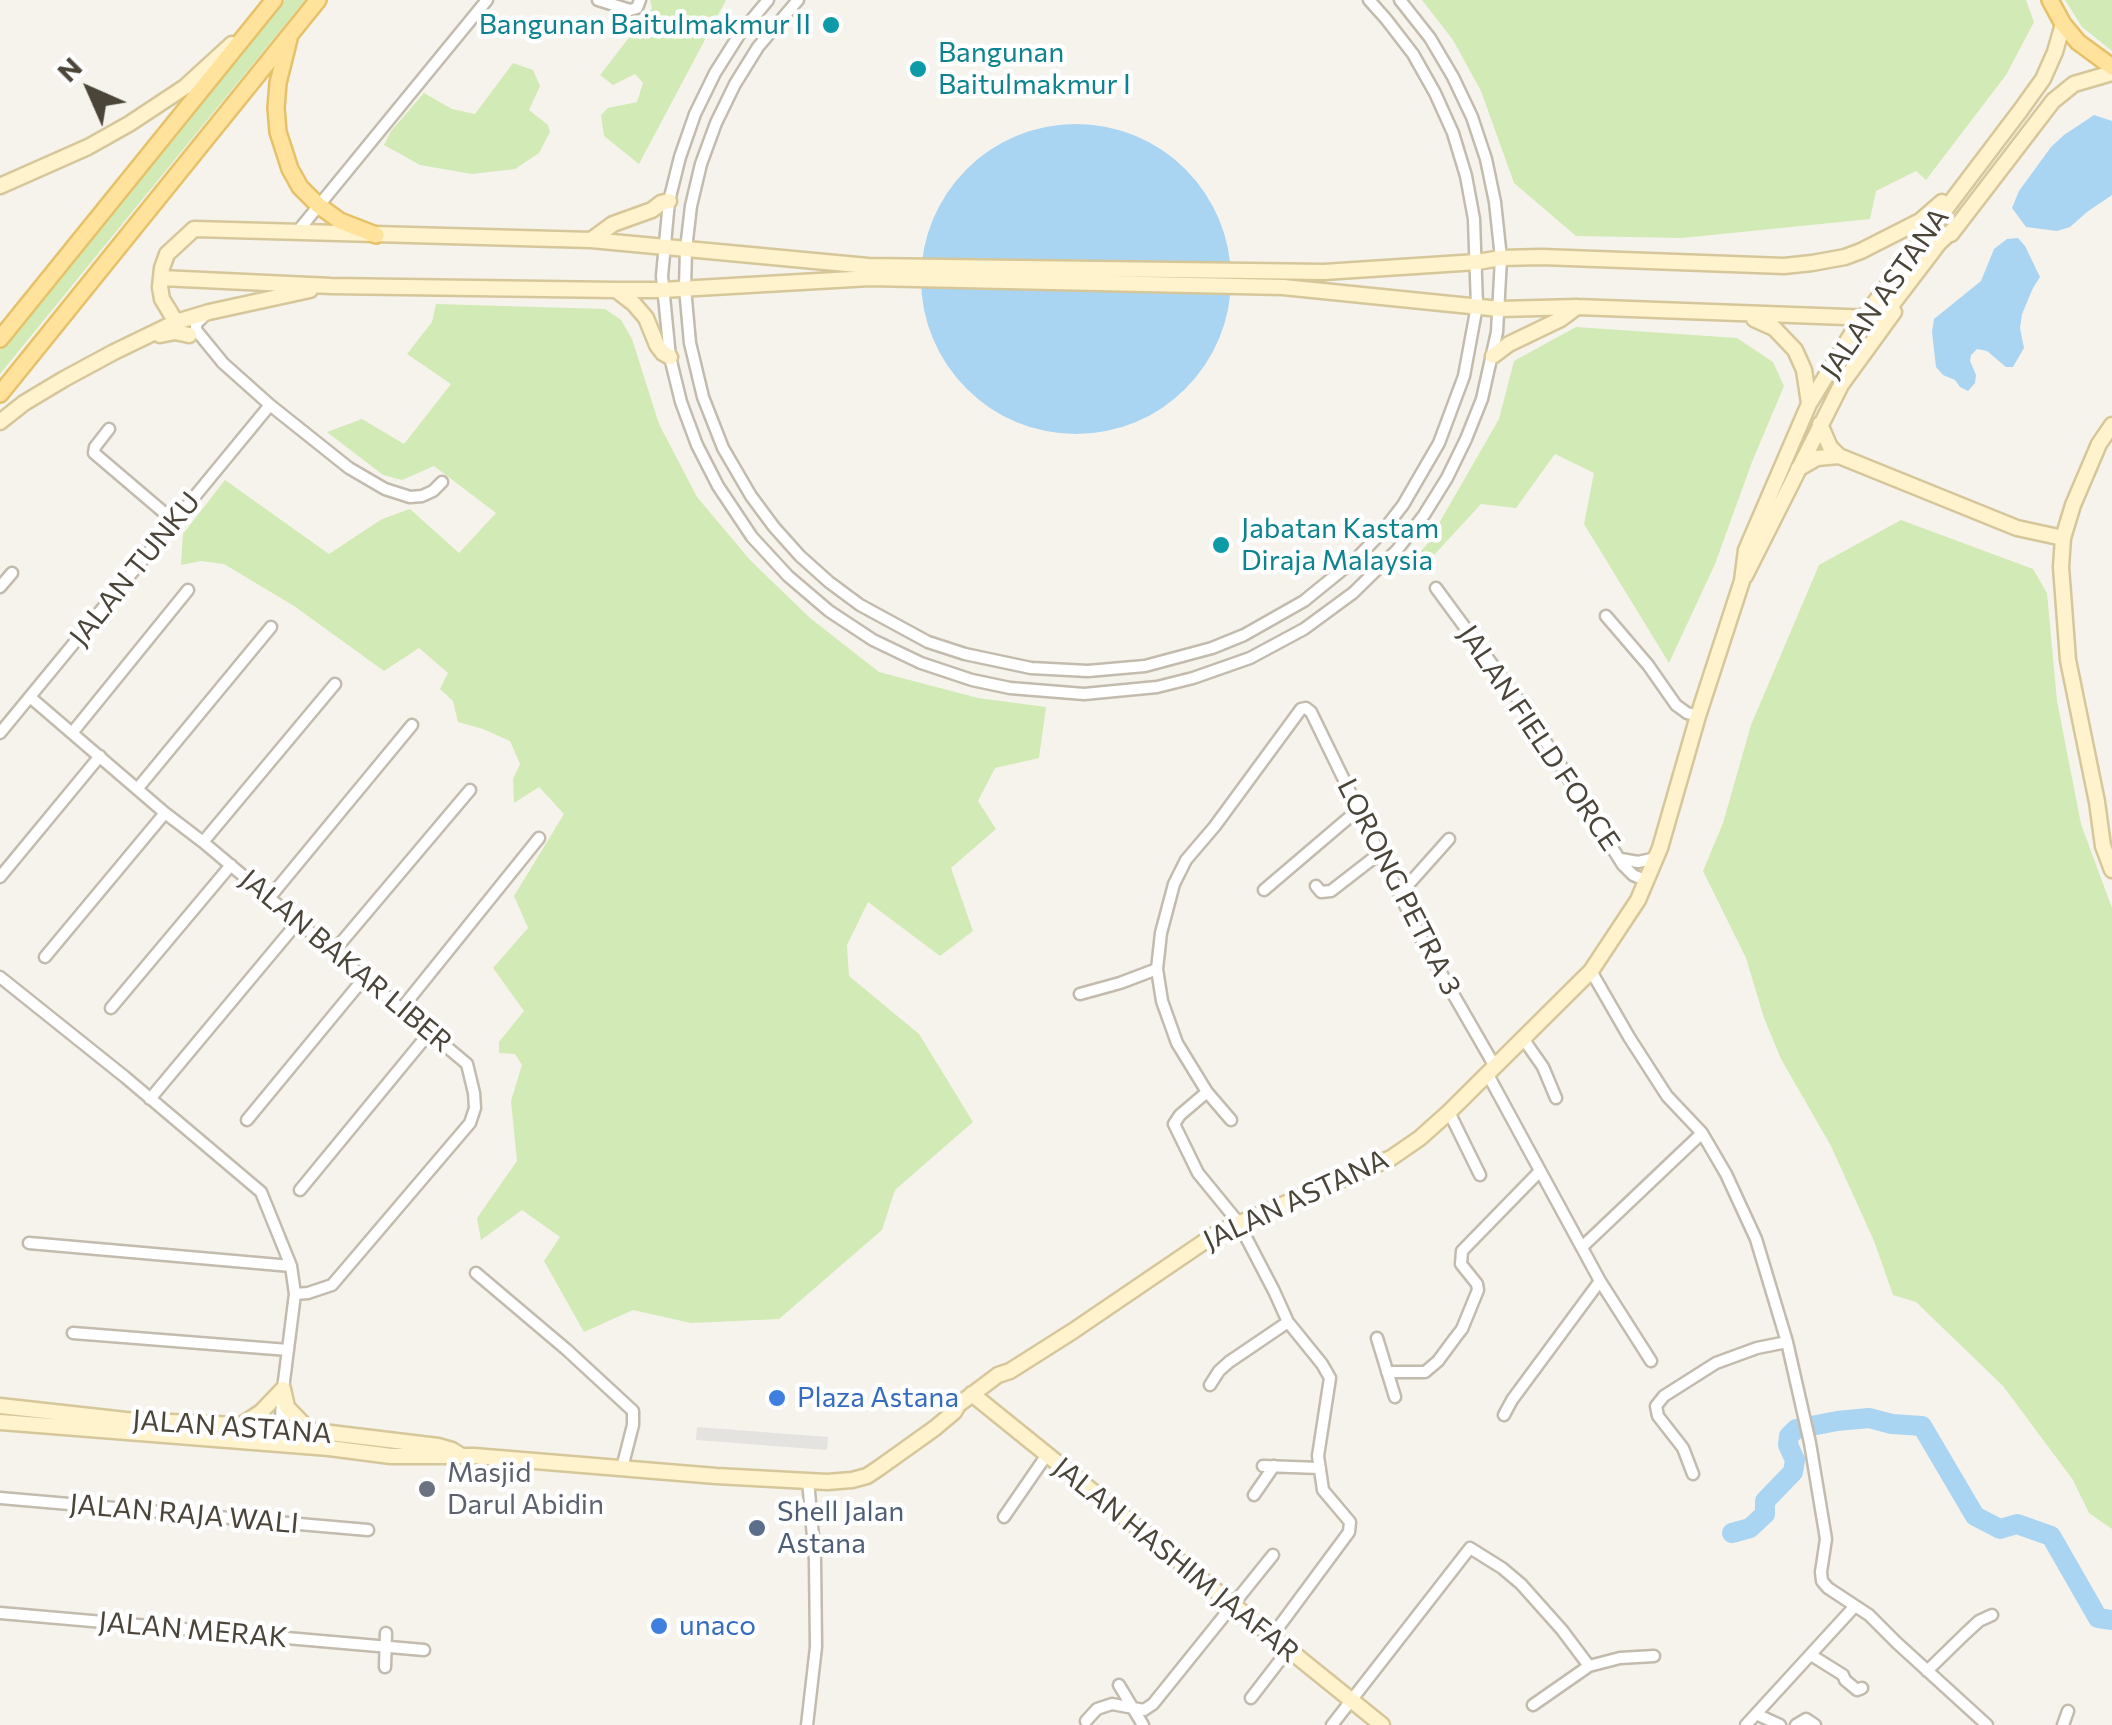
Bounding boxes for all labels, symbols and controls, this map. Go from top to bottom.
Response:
place label: Bangunan Baitulmakmur II [479,8,811,42]
marker: Bangunan Baitulmakmur II [820,14,842,36]
place label: Bangunan Baitulmakmur I [938,36,1131,102]
north arrow [40,40,140,140]
text: N [49,49,88,88]
marker: Bangunan Baitulmakmur I [907,58,929,80]
street label: JALAN ASTANA [1814,201,1956,385]
street label: JALAN TUNKU [63,485,207,653]
place label: Jabatan Kastam Diraja Malaysia [1241,512,1439,578]
marker: Jabatan Kastam Diraja Malaysia [1210,534,1232,556]
street label: JALAN FIELD FORCE [1451,619,1627,857]
street label: LORONG PETRA 3 [1330,773,1468,1001]
street label: JALAN BAKAR LIBER [233,863,459,1059]
street label: JALAN ASTANA [1198,1143,1394,1257]
place label: Plaza Astana [797,1381,959,1415]
marker: Plaza Astana [766,1387,788,1409]
street label: JALAN ASTANA [131,1403,333,1451]
street label: JALAN HASHIM JAAFAR [1046,1450,1306,1670]
place label: Masjid Darul Abidin [447,1456,604,1522]
marker: Masjid Darul Abidin [416,1478,438,1500]
street label: JALAN RAJA WALI [68,1487,300,1541]
place label: Shell Jalan Astana [777,1495,904,1561]
marker: Shell Jalan Astana [746,1517,768,1539]
street label: JALAN MERAK [97,1605,289,1655]
place label: unaco [679,1609,756,1643]
marker: unaco [648,1615,670,1637]

